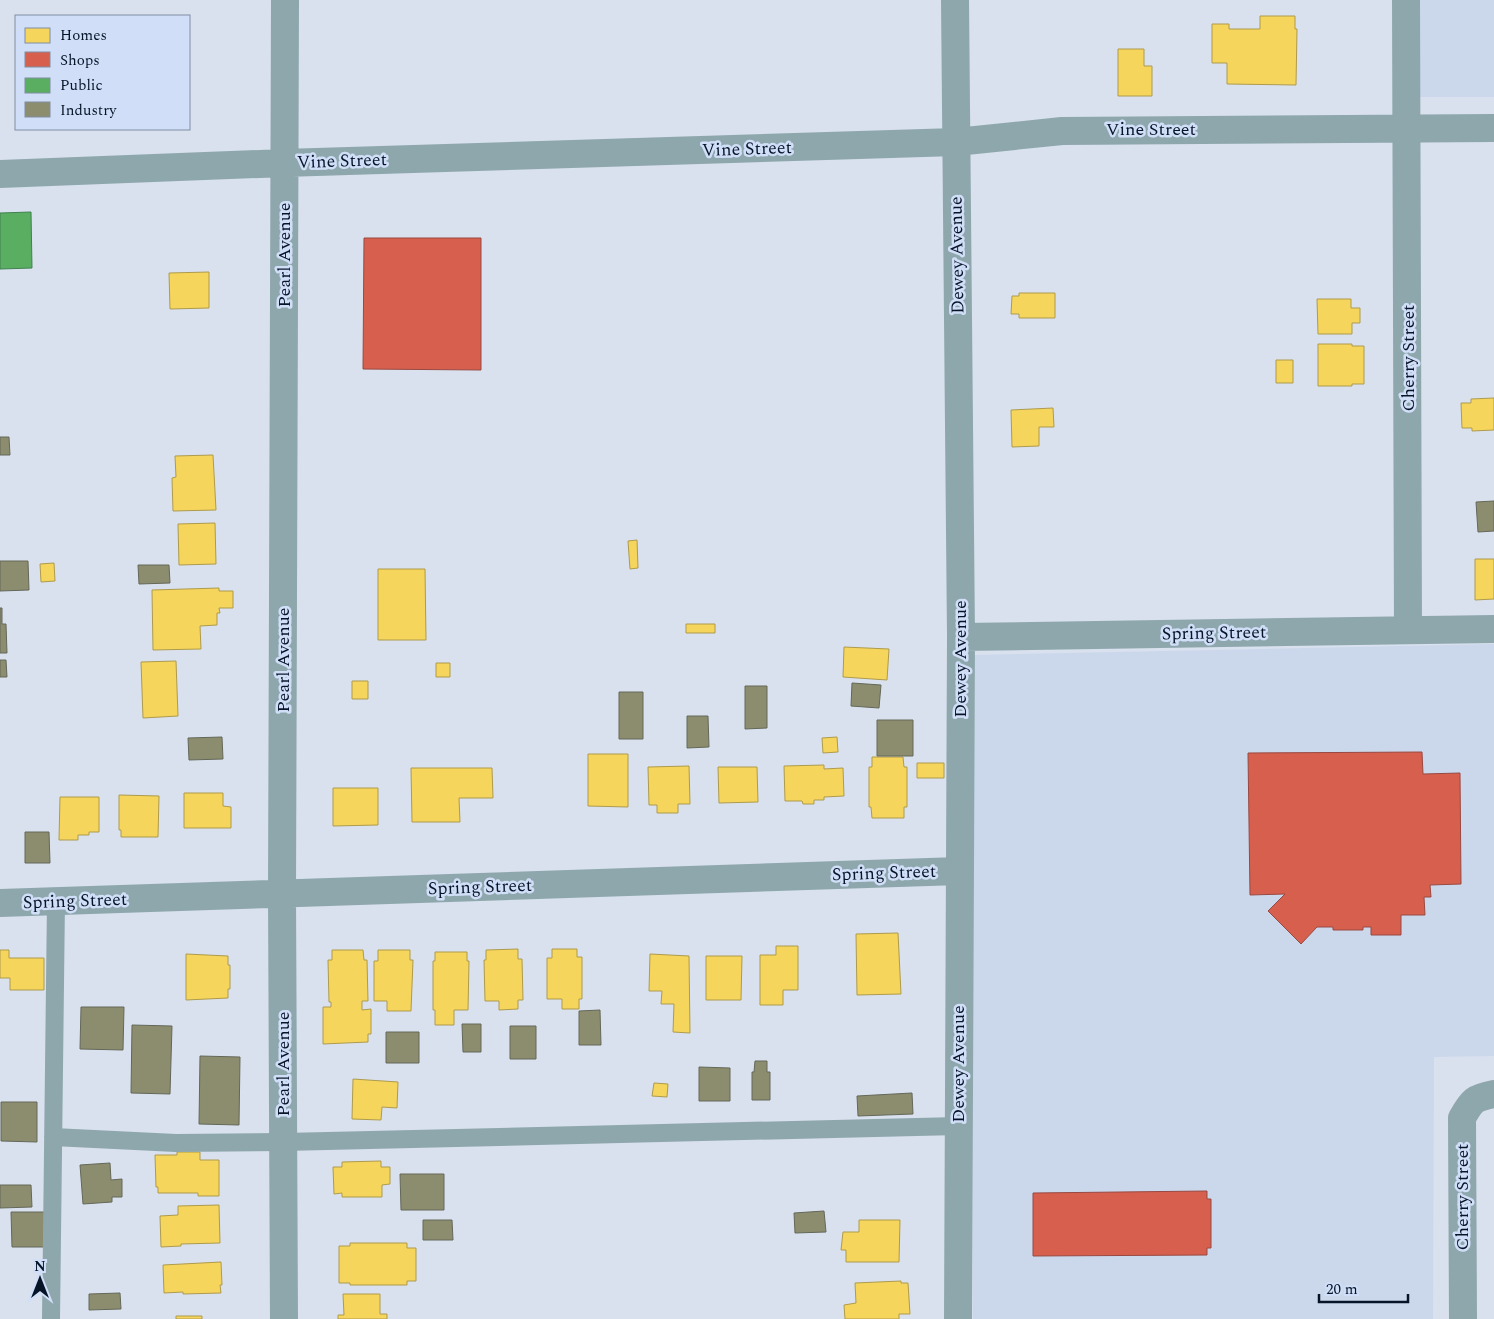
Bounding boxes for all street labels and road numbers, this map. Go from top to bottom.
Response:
street label: Vine Street [1106,116,1196,143]
street label: Vine Street [702,134,792,164]
street label: Vine Street [297,146,387,176]
street label: Dewey Avenue [942,196,972,314]
street label: Pearl Avenue [271,202,298,308]
street label: Cherry Street [1395,305,1422,411]
street label: Dewey Avenue [947,600,974,718]
street label: Pearl Avenue [270,607,297,713]
street label: Spring Street [1162,619,1266,647]
street label: Spring Street [831,858,937,888]
street label: Spring Street [427,872,533,902]
street label: Spring Street [22,886,128,916]
street label: Dewey Avenue [945,1005,972,1123]
street label: Pearl Avenue [270,1011,297,1117]
street label: Cherry Street [1449,1144,1476,1250]

